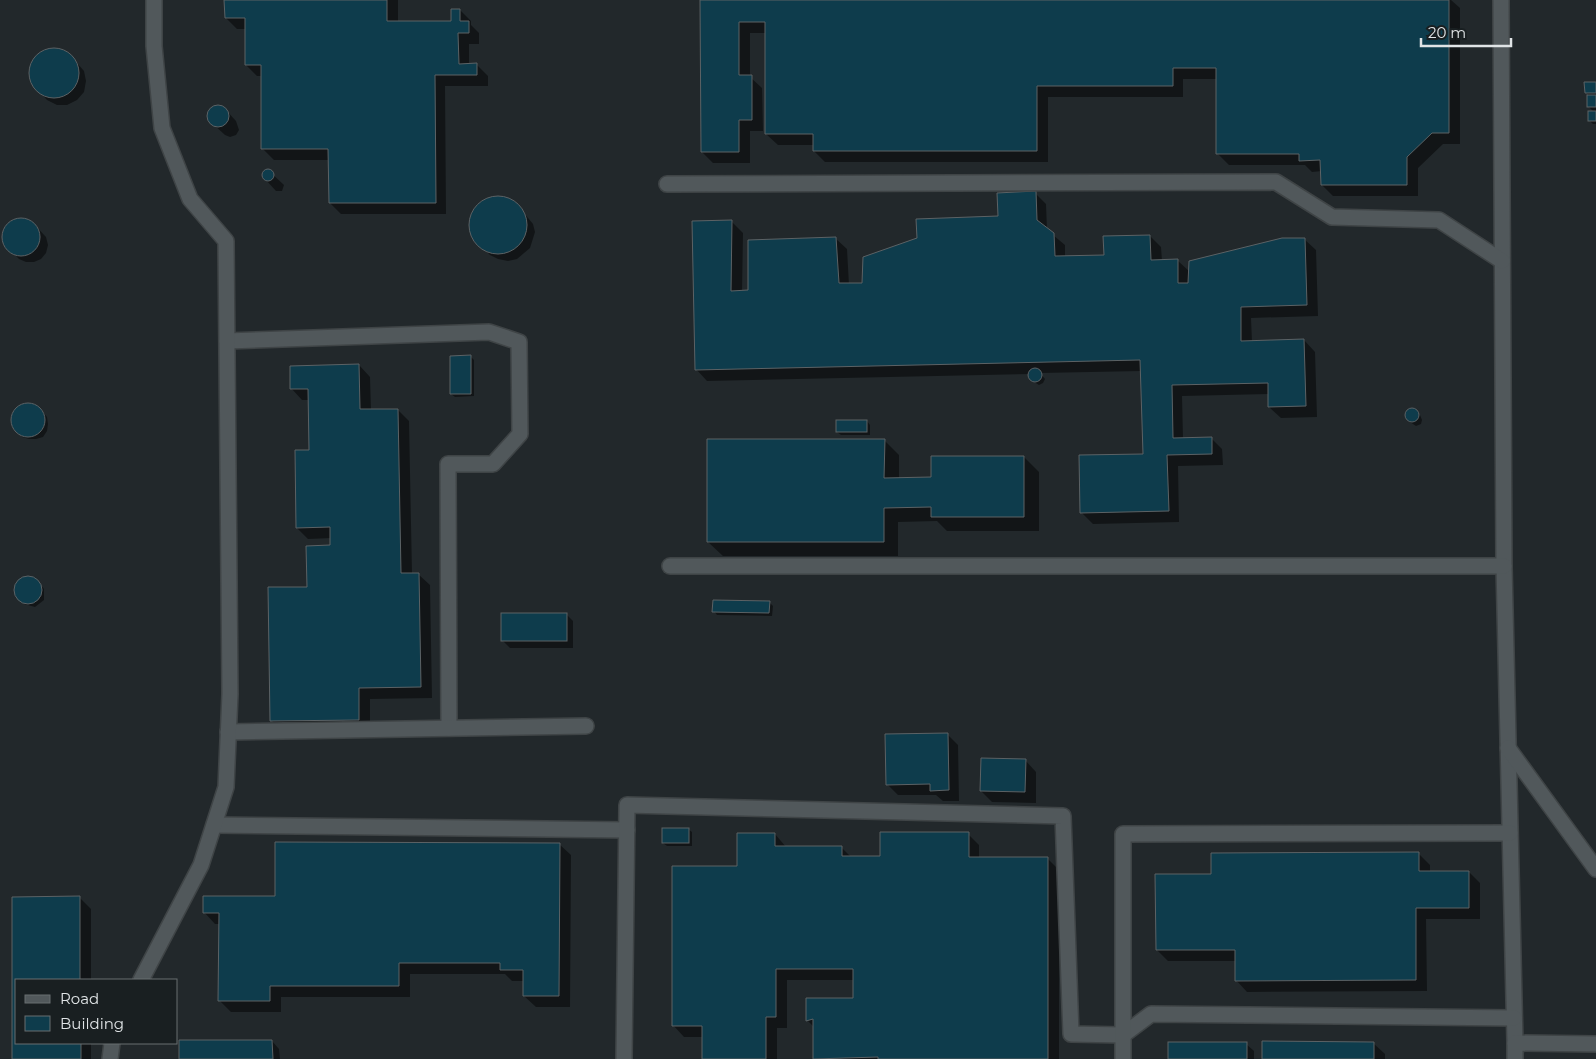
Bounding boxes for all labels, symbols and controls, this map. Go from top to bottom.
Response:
scale bar [1421,15,1511,47]
text: 20 m [1428,23,1466,42]
legend [15,979,178,1044]
text: Road [60,989,99,1008]
text: Building [60,1014,124,1033]

